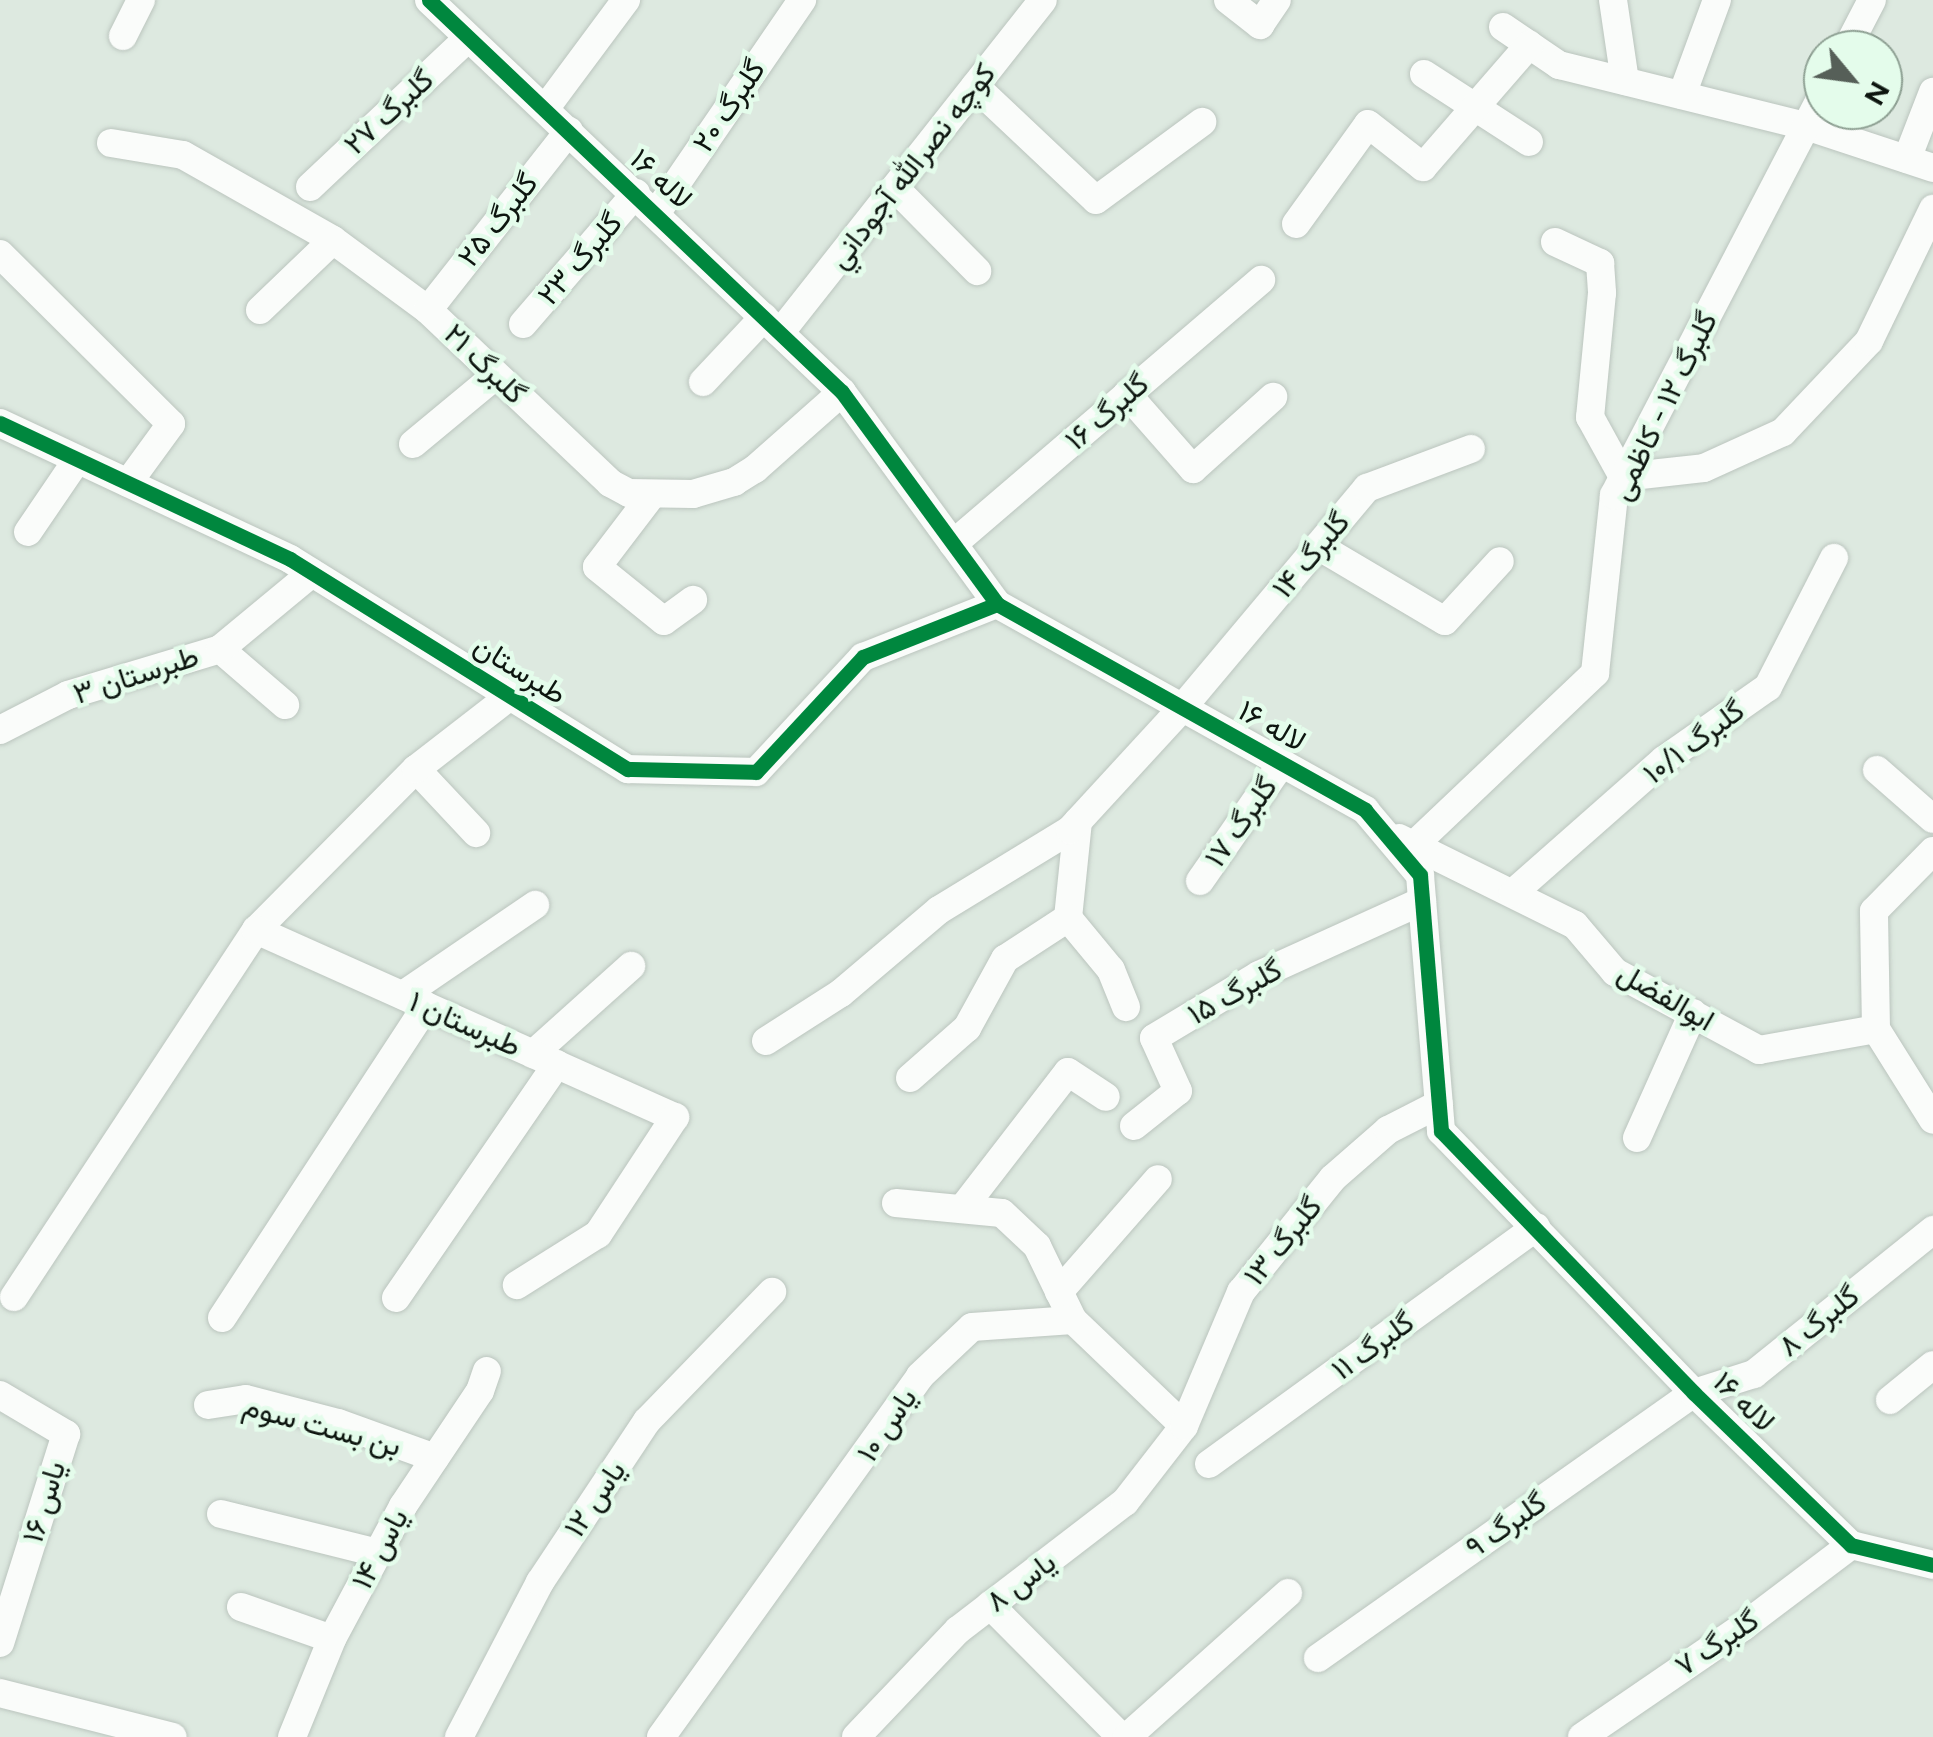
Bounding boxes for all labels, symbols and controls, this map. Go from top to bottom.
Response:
north arrow [1803,30,1903,130]
street label: گلبرگ ۲۰ [685,53,773,159]
street label: كوچه نصرالله آجوداني [821,56,1003,276]
street label: گلبرگ ۲۷ [337,62,441,162]
text: N [1857,76,1898,111]
street label: لاله ۱۶ [622,141,700,217]
street label: گلبرگ ۲۵ [450,166,546,274]
street label: گلبرگ ۲۳ [530,205,630,313]
street label: گلبرگ ۱۲ - کاظمی [1603,306,1725,506]
street label: گلبرگ ۲۱ [436,316,534,412]
street label: گلبرگ ۱۶ [1058,366,1156,458]
street label: گلبرگ ۱۴ [1265,505,1357,605]
street label: طبرستان [467,628,573,712]
street label: طبرستان ۳ [69,638,203,712]
street label: لاله ۱۶ [1232,692,1312,760]
street label: گلبرگ ۱۰/۱ [1636,692,1752,792]
street label: گلبرگ ۱۷ [1197,770,1285,874]
street label: گلبرگ ۱۵ [1182,952,1288,1032]
street label: ابوالفضل [1611,955,1721,1039]
street label: طبرستان ۱ [404,983,526,1065]
street label: گلبرگ ۱۳ [1236,1189,1330,1293]
street label: گلبرگ ۸ [1771,1278,1867,1364]
street label: گلبرگ ۱۱ [1325,1304,1421,1388]
street label: لاله ۱۶ [1706,1364,1782,1440]
street label: یاس ۱۰ [849,1381,925,1469]
street label: بن بست سوم [239,1388,405,1464]
street label: یاس ۱۲ [556,1454,634,1544]
street label: یاس ۱۶ [15,1457,73,1547]
street label: گلبرگ ۹ [1459,1484,1553,1566]
street label: یاس ۱۴ [344,1503,416,1595]
street label: یاس ۸ [979,1544,1063,1620]
street label: گلبرگ ۷ [1668,1602,1766,1684]

